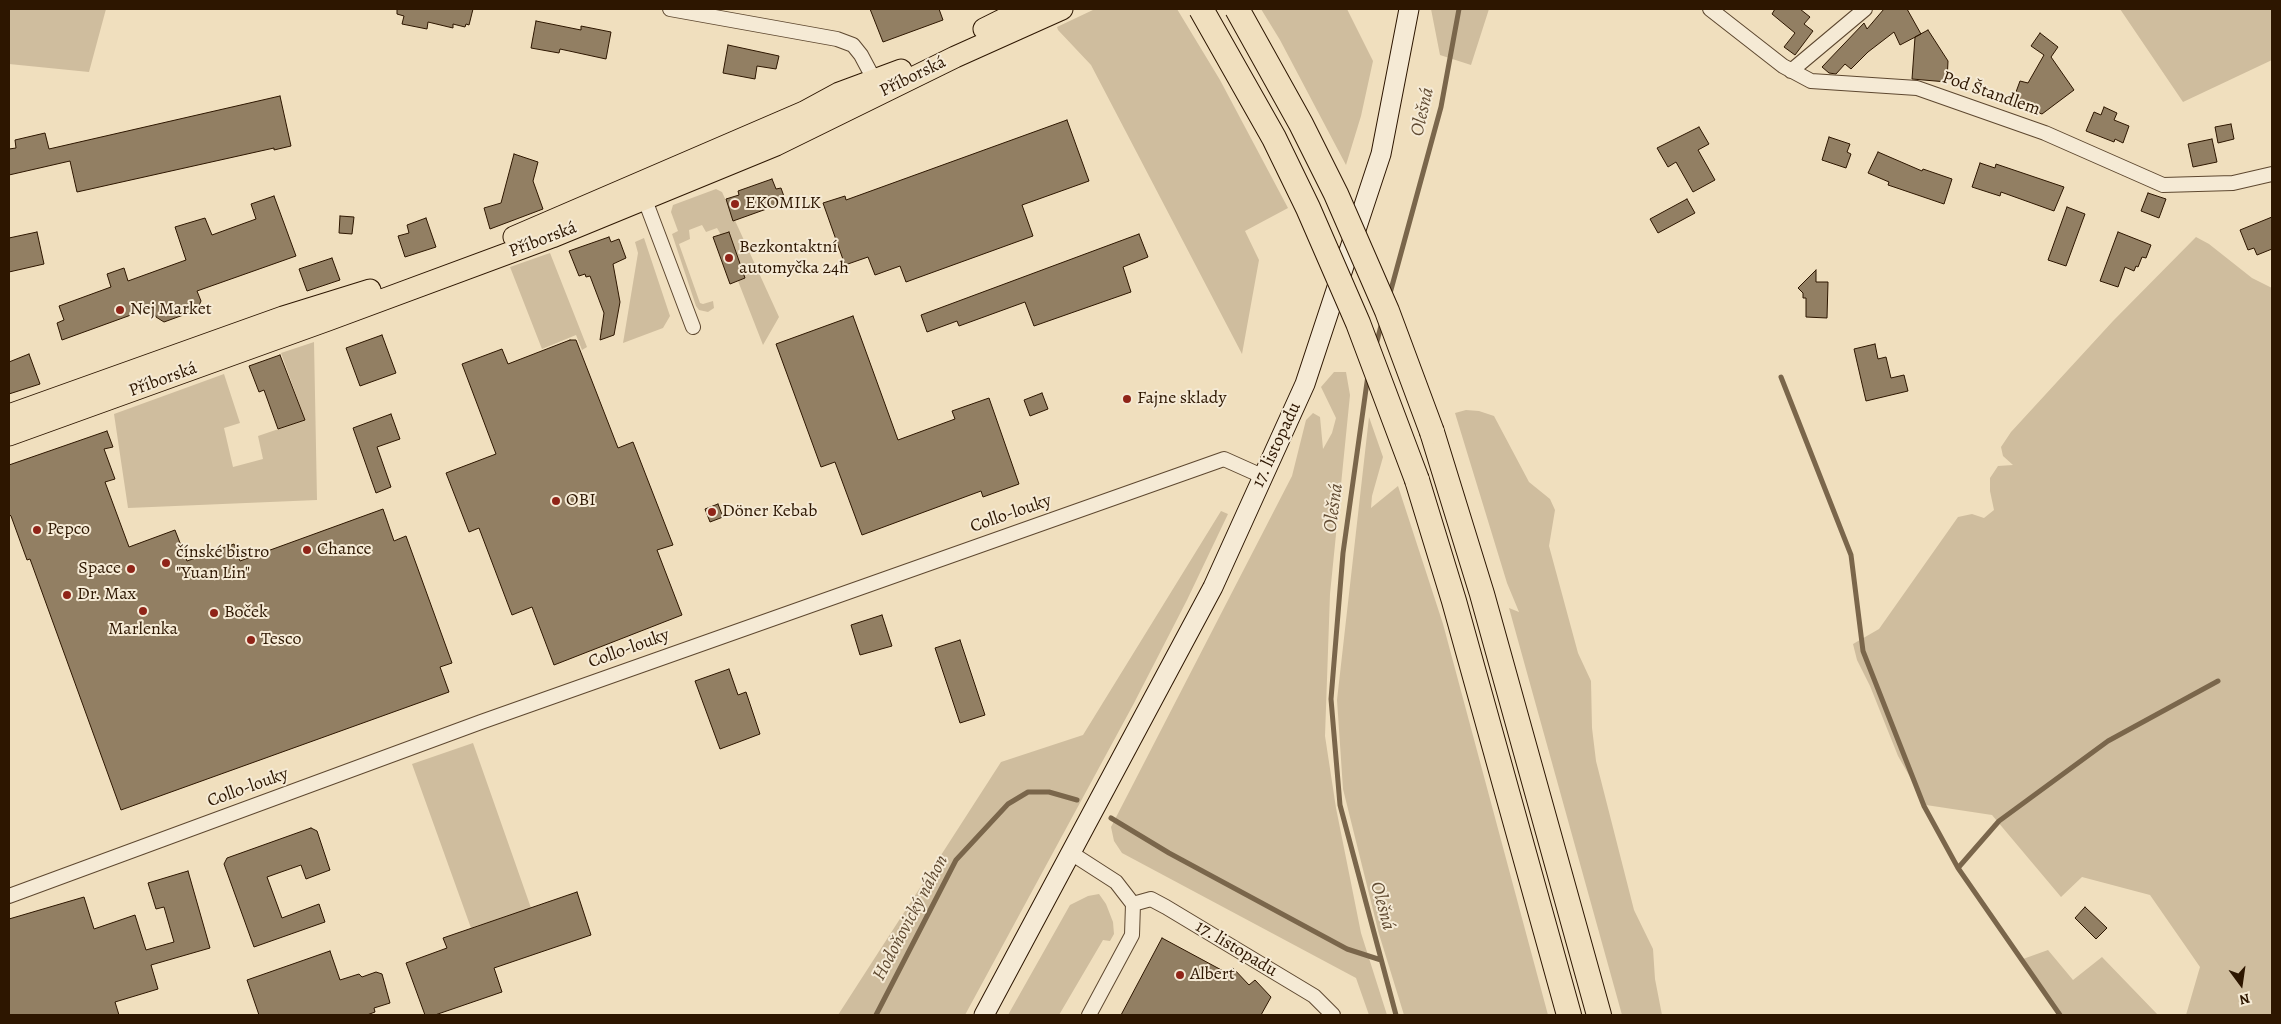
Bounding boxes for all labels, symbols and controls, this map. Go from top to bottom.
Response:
street label: Příborská [876,52,950,102]
street label: Pod Štandlem [1939,67,2043,121]
water label: Olešná [1406,86,1440,138]
place label: EKOMILK [745,193,821,215]
marker: EKOMILK [729,198,741,210]
street label: Příborská [506,217,580,263]
place label: Bezkontaktní automyčka 24h [739,237,849,280]
marker: Bezkontaktní automyčka 24h [723,252,735,264]
place label: Nej Market [130,299,212,321]
marker: Nej Market [114,304,126,316]
street label: Příborská [126,358,200,402]
place label: Fajne sklady [1137,388,1226,410]
marker: Fajne sklady [1121,393,1133,405]
street label: 17. listopadu [1248,399,1306,491]
water label: Olešná [1319,482,1349,534]
place label: OBI [566,490,596,512]
street label: Collo-louky [968,490,1054,538]
marker: OBI [550,495,562,507]
place label: Döner Kebab [722,501,818,523]
marker: Döner Kebab [706,506,718,518]
place label: Pepco [47,519,90,541]
marker: Pepco [31,524,43,536]
place label: Chance [317,539,372,561]
place label: čínské bistro "Yuan Lin" [176,542,269,584]
marker: Chance [301,544,313,556]
marker: čínské bistro "Yuan Lin" [160,557,172,569]
place label: Space [78,558,121,580]
marker: Space [125,563,137,575]
place label: Dr. Max [77,584,136,606]
marker: Dr. Max [61,589,73,601]
place label: Boček [224,602,268,624]
marker: Marlenka [137,605,149,617]
marker: Boček [208,607,220,619]
place label: Marlenka [108,619,178,641]
street label: Collo-louky [586,624,672,674]
place label: Tesco [261,629,301,651]
marker: Tesco [245,634,257,646]
street label: Collo-louky [205,763,291,813]
water label: Hodoňovický náhon [868,851,954,985]
water label: Olešná [1365,879,1399,933]
street label: 17. listopadu [1191,916,1281,982]
north arrow [2216,959,2266,1009]
place label: Albert [1190,964,1235,986]
marker: Albert [1174,969,1186,981]
text: N [2238,989,2252,1009]

